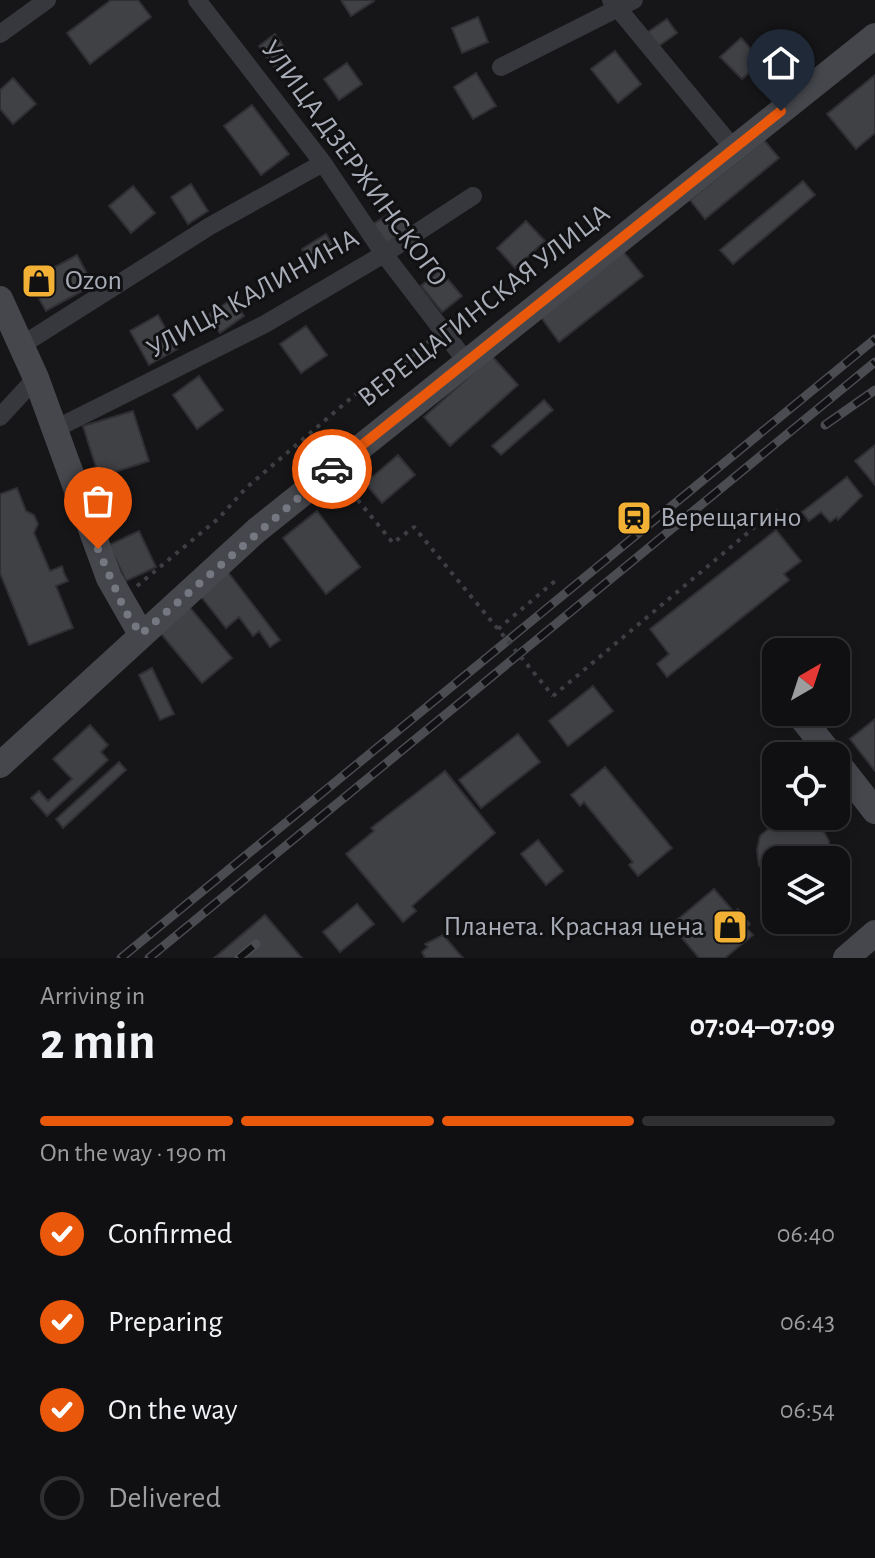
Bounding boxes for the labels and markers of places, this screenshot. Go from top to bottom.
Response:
pin [747,29,815,111]
shop icon: Ozon [20,262,58,300]
place label: Ozon [65,267,122,295]
pin [64,467,132,549]
station icon: Верещагино [615,499,653,537]
place label: Верещагино [660,504,801,532]
shop icon: Планета. Красная цена [711,908,749,946]
place label: Планета. Красная цена [443,913,704,941]

